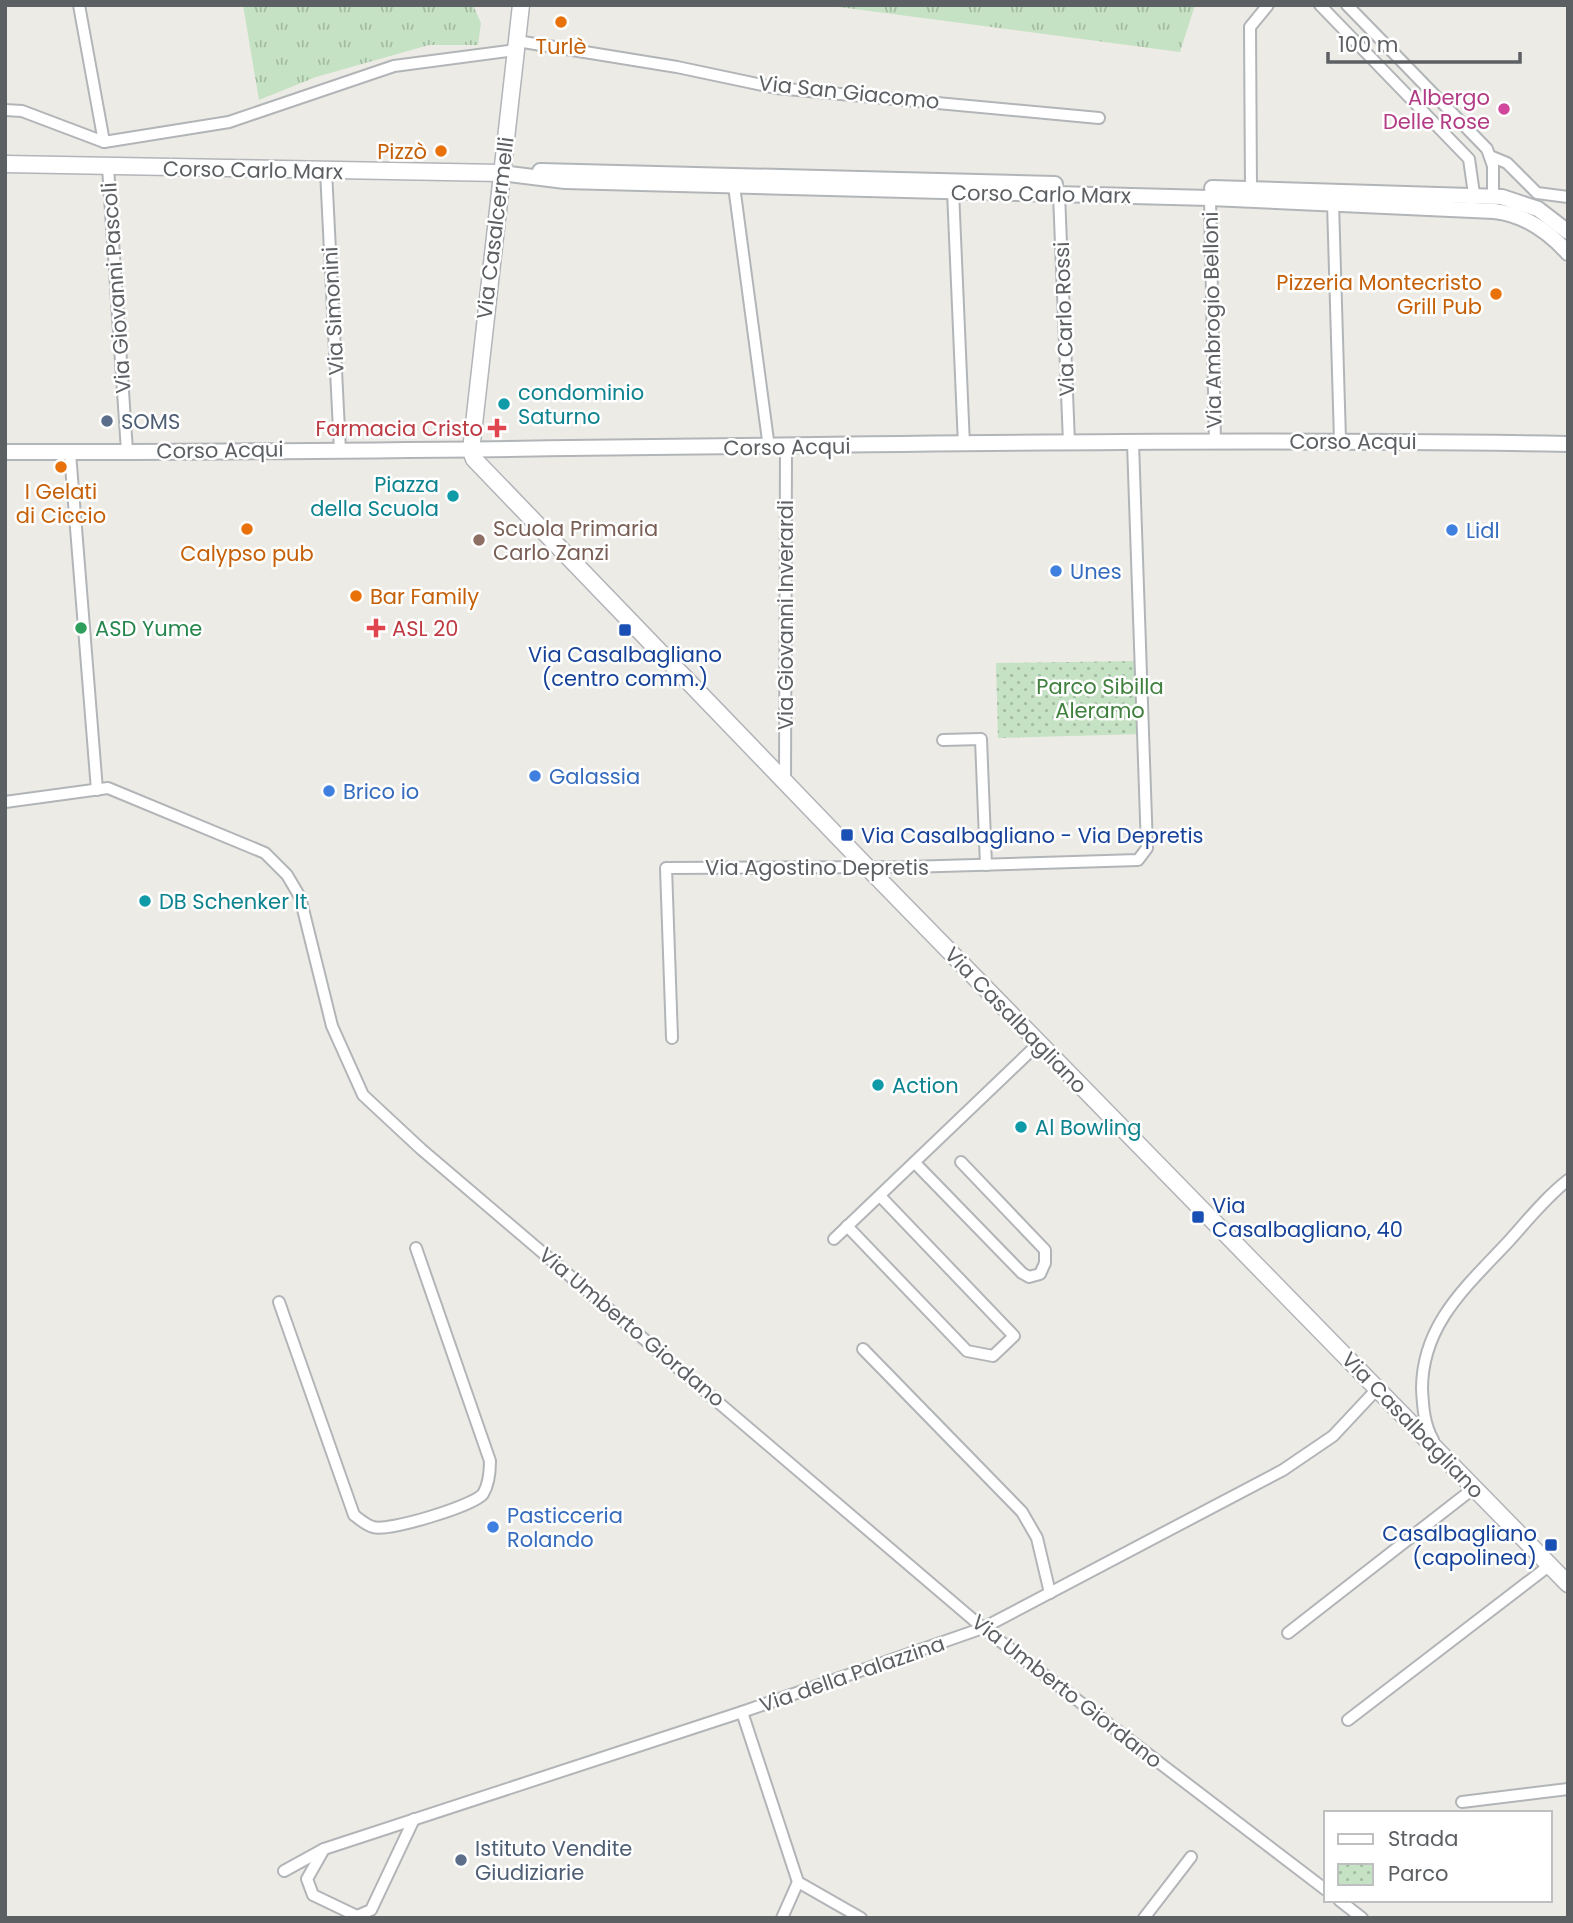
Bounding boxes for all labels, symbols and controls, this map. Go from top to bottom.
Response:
marker: Turlè [553,14,569,30]
scale bar [1328,21,1520,65]
text: 100 m [1338,30,1398,59]
place label: Turlè [536,32,586,61]
street label: Via San Giacomo [757,68,941,116]
place label: Albergo Delle Rose [1383,83,1490,136]
marker: Albergo Delle Rose [1496,101,1512,117]
street label: Via Casalcermelli [469,135,521,321]
place label: Pizzò [377,137,427,166]
marker: Pizzò [433,143,449,159]
street label: Corso Carlo Marx [163,154,343,186]
street label: Corso Carlo Marx [951,178,1131,210]
street label: Via Giovanni Pascoli [94,181,138,395]
street label: Via Ambrogio Belloni [1196,211,1228,429]
street label: Via Carlo Rossi [1047,241,1081,397]
street label: Via Simonini [315,246,351,376]
place label: Pizzeria Montecristo Grill Pub [1276,268,1482,321]
marker: Pizzeria Montecristo Grill Pub [1488,286,1504,302]
place label: condominio Saturno [518,378,644,431]
marker: condominio Saturno [496,396,512,412]
place label: SOMS [121,407,180,436]
marker: SOMS [99,413,115,429]
place label: Farmacia Cristo [316,414,483,443]
marker: Farmacia Cristo [489,420,505,436]
street label: Corso Acqui [1289,427,1417,456]
street label: Corso Acqui [723,431,851,463]
street label: Corso Acqui [156,434,284,466]
marker: I Gelati di Ciccio [53,459,69,475]
place label: Piazza della Scuola [310,470,439,523]
place label: I Gelati di Ciccio [16,477,106,530]
marker: Piazza della Scuola [445,488,461,504]
street label: Via Giovanni Inverardi [771,500,800,730]
place label: Scuola Primaria Carlo Zanzi [493,514,658,567]
place label: Lidl [1466,516,1500,545]
marker: Calypso pub [239,521,255,537]
marker: Lidl [1444,522,1460,538]
marker: Scuola Primaria Carlo Zanzi [471,532,487,548]
place label: Calypso pub [180,539,314,568]
place label: Unes [1070,557,1122,586]
marker: Unes [1048,563,1064,579]
place label: Bar Family [370,582,479,611]
marker: Bar Family [348,588,364,604]
place label: ASD Yume [95,614,202,643]
place label: ASL 20 [392,614,458,643]
marker: ASL 20 [366,618,386,638]
marker: ASD Yume [73,620,89,636]
marker: Via Casalbagliano (centro comm.) [617,622,633,638]
place label: Via Casalbagliano (centro comm.) [528,640,722,693]
park label: Parco Sibilla Aleramo [1036,672,1164,725]
place label: Galassia [549,762,640,791]
marker: Galassia [527,768,543,784]
place label: Brico io [343,777,419,806]
marker: Brico io [321,783,337,799]
place label: Via Casalbagliano - Via Depretis [861,821,1204,850]
marker: Via Casalbagliano - Via Depretis [839,827,855,843]
street label: Via Agostino Depretis [705,853,929,882]
place label: DB Schenker It [159,887,307,916]
marker: DB Schenker It [137,893,153,909]
street label: Via Casalbagliano [938,940,1094,1100]
place label: Action [892,1071,959,1100]
marker: Action [870,1077,886,1093]
place label: Al Bowling [1035,1113,1141,1142]
marker: Al Bowling [1013,1119,1029,1135]
place label: Via Casalbagliano, 40 [1212,1191,1403,1244]
marker: Via Casalbagliano, 40 [1190,1209,1206,1225]
street label: Via Umberto Giordano [533,1240,731,1414]
street label: Via Casalbagliano [1335,1345,1491,1505]
place label: Pasticceria Rolando [507,1501,623,1554]
marker: Pasticceria Rolando [485,1519,501,1535]
place label: Casalbagliano (capolinea) [1382,1519,1537,1572]
marker: Casalbagliano (capolinea) [1543,1537,1559,1553]
street label: Via Umberto Giordano [966,1607,1168,1775]
street label: Via della Palazzina [755,1629,949,1719]
legend [1324,1811,1552,1902]
text: Strada [1388,1824,1458,1853]
place label: Istituto Vendite Giudiziarie [475,1834,632,1887]
marker: Istituto Vendite Giudiziarie [453,1852,469,1868]
text: Parco [1388,1859,1448,1888]

